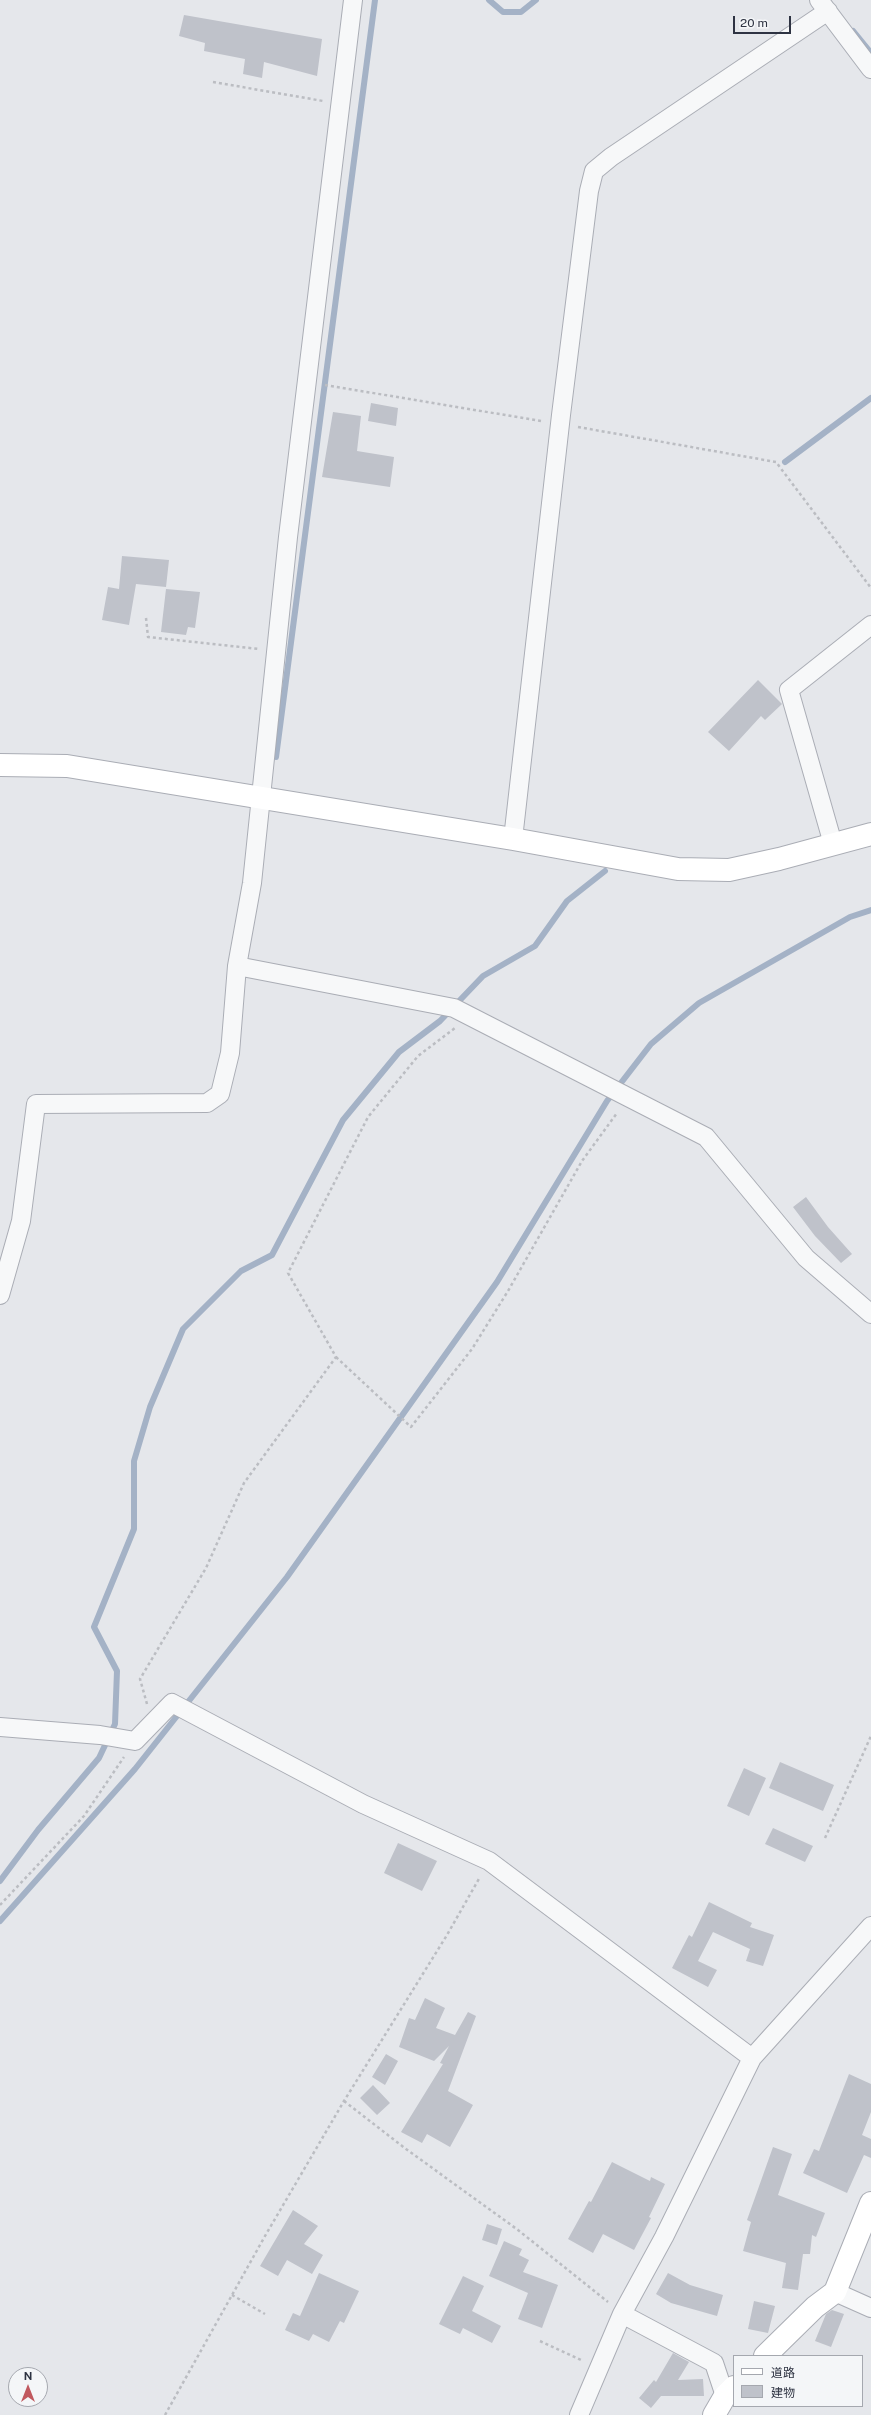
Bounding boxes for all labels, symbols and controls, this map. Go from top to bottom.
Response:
scale bar [735,8,793,34]
text: 20 m [740,16,768,30]
legend [733,2355,863,2407]
text: 道路 [771,2366,795,2380]
north arrow [8,2367,48,2407]
text: N [24,2370,32,2382]
text: 建物 [771,2386,795,2400]

